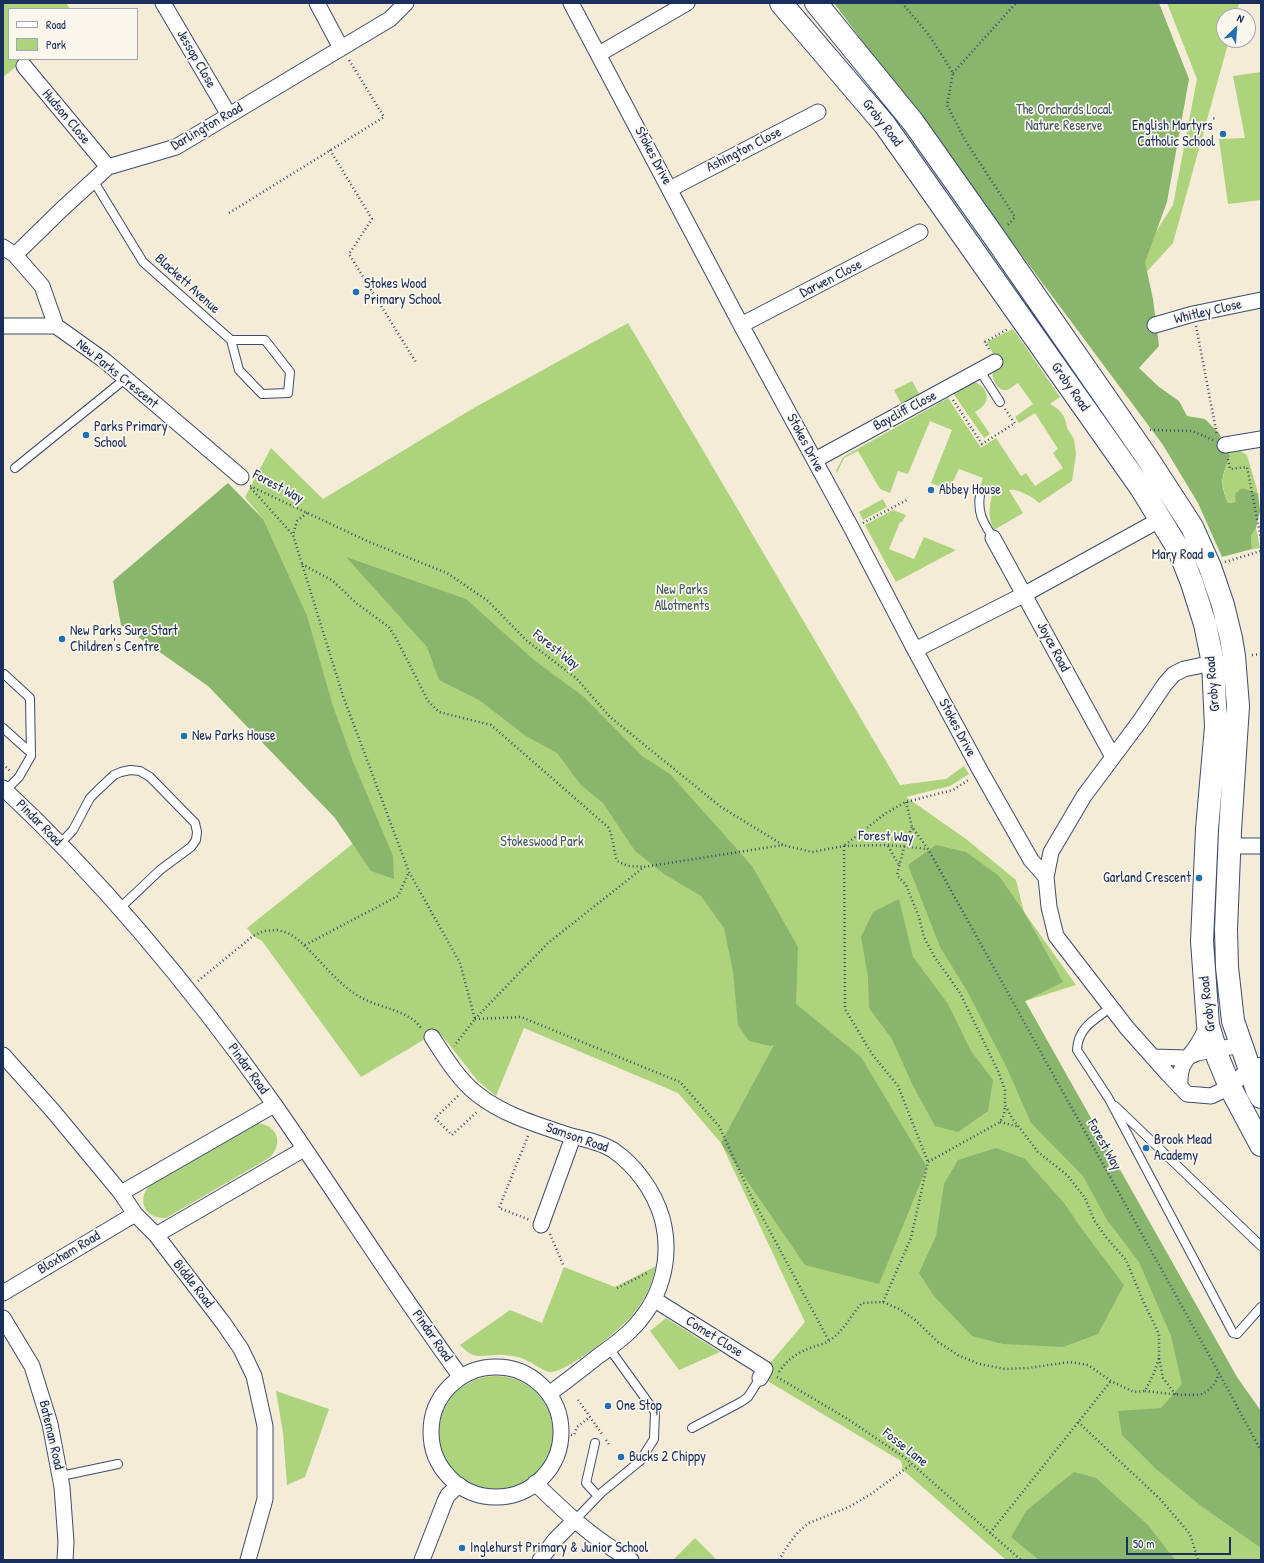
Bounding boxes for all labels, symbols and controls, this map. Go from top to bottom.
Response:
legend [8,8,138,60]
north arrow [1216,8,1256,48]
text: N [1235,10,1246,26]
text: Road [46,16,66,33]
street label: Jessop Close [173,27,219,91]
text: Park [46,36,66,53]
street label: Hudson Close [38,86,94,148]
street label: Groby Road [858,96,906,150]
street label: Darlington Road [168,100,246,154]
park label: The Orchards Local Nature Reserve [1016,102,1112,134]
place label: English Martyrs' Catholic School [1132,118,1215,150]
street label: Stokes Drive [631,124,675,188]
street label: Ashington Close [704,124,784,176]
marker: English Martyrs' Catholic School [1218,129,1228,139]
street label: Blackett Avenue [151,250,223,318]
street label: Darwen Close [797,256,865,302]
place label: Stokes Wood Primary School [364,276,442,308]
marker: Stokes Wood Primary School [351,287,361,297]
street label: Whitley Close [1173,296,1243,328]
street label: New Parks Crescent [72,336,162,412]
street label: Groby Road [1047,359,1093,415]
street label: Baycliff Close [870,387,940,435]
street label: Stokes Drive [783,411,827,475]
place label: Parks Primary School [94,419,168,452]
marker: Parks Primary School [81,430,91,440]
street label: Forest Way [250,467,306,507]
place label: Abbey House [939,482,1001,498]
marker: Abbey House [926,485,936,495]
place label: Mary Road [1152,547,1203,563]
marker: Mary Road [1206,550,1216,560]
park label: New Parks Allotments [655,582,709,614]
street label: Joyce Road [1033,619,1073,675]
place label: New Parks Sure Start Children's Centre [70,623,178,656]
street label: Forest Way [529,626,583,674]
marker: New Parks Sure Start Children's Centre [57,634,67,644]
street label: Groby Road [1202,656,1224,712]
street label: Stokes Drive [935,696,979,760]
place label: New Parks House [192,728,276,744]
marker: New Parks House [179,731,189,741]
street label: Pindar Road [12,796,66,850]
street label: Forest Way [858,828,914,846]
park label: Stokeswood Park [500,834,584,850]
place label: Garland Crescent [1103,870,1191,886]
marker: Garland Crescent [1194,873,1204,883]
street label: Groby Road [1196,975,1220,1033]
street label: Pindar Road [224,1040,272,1098]
street label: Forest Way [1083,1117,1125,1173]
street label: Samson Road [544,1119,610,1157]
place label: Brook Mead Academy [1154,1132,1212,1164]
marker: Brook Mead Academy [1141,1143,1151,1153]
street label: Bloxham Road [35,1228,103,1278]
street label: Biddle Road [169,1257,217,1311]
street label: Pindar Road [408,1307,456,1365]
street label: Comet Close [682,1313,746,1361]
place label: One Stop [616,1398,662,1414]
street label: Bateman Road [35,1399,67,1471]
marker: One Stop [603,1401,613,1411]
street label: Fosse Lane [879,1425,931,1471]
place label: Bucks 2 Chippy [629,1449,706,1465]
marker: Bucks 2 Chippy [616,1452,626,1462]
scale bar [1128,1529,1233,1555]
text: 50 m [1133,1535,1154,1552]
place label: Inglehurst Primary & Junior School [470,1540,648,1556]
marker: Inglehurst Primary & Junior School [457,1543,467,1553]

